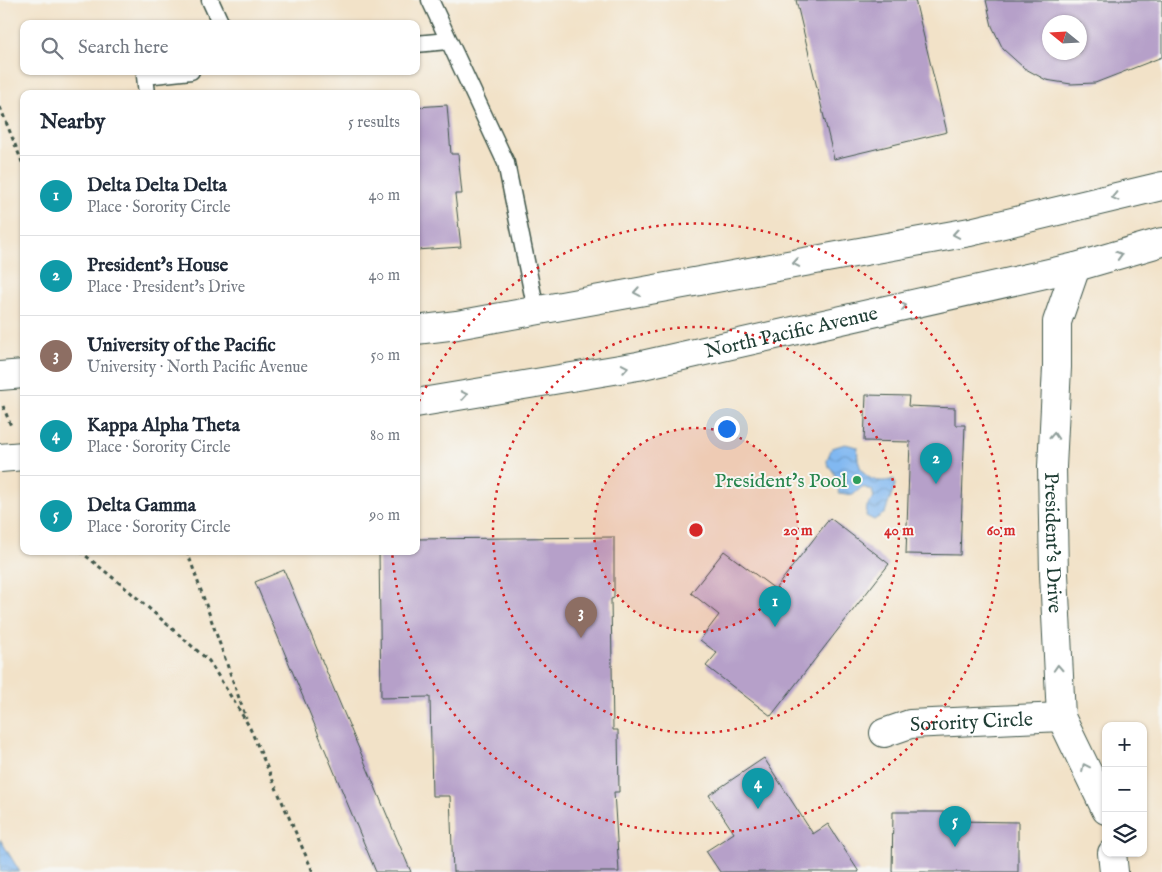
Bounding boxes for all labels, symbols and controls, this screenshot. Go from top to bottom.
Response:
north arrow [1042,15,1087,60]
search box [20,20,420,75]
icon: search [38,34,66,62]
text: Search here [78,36,169,60]
text: Nearby [40,109,105,136]
text: 5 results [348,113,400,133]
text: Delta Delta Delta [87,174,227,198]
text: 1 [53,186,59,206]
text: 40 m [368,186,400,206]
one-way arrow [1111,192,1119,202]
text: Place · Sorority Circle [87,198,231,218]
one-way arrow [952,229,961,239]
one-way arrow [1114,250,1122,260]
text: President's House [87,254,228,278]
one-way arrow [792,257,801,268]
text: 2 [52,266,60,286]
text: 40 m [368,266,400,286]
text: Place · President's Drive [87,278,245,298]
one-way arrow [632,287,641,297]
street label: North Pacific Avenue [703,301,880,365]
one-way arrow [898,301,907,312]
text: University of the Pacific [87,334,276,358]
text: 3 [53,346,59,366]
text: 50 m [371,346,400,366]
text: University · North Pacific Avenue [87,358,308,378]
one-way arrow [620,363,629,373]
one-way arrow [460,390,469,400]
text: Kappa Alpha Theta [87,414,240,438]
your location [714,416,740,442]
text: 4 [52,426,60,446]
text: 80 m [370,426,400,446]
one-way arrow [1048,432,1059,440]
text: Place · Sorority Circle [87,438,231,458]
pin: 2 [920,443,952,484]
place label: President's Pool [714,469,848,494]
street label: President's Drive [1038,472,1067,614]
marker: President's Pool [851,474,863,486]
text: Delta Gamma [87,494,196,518]
text: 5 [53,506,59,526]
text: 90 m [369,506,400,526]
text: Place · Sorority Circle [87,518,231,538]
centre of rings [687,521,705,539]
text: 20 m [783,521,813,540]
text: 40 m [884,521,914,540]
text: 60 m [987,521,1016,540]
pin: 1 [759,586,791,627]
pin: 3 [565,597,597,638]
one-way arrow [1053,664,1064,672]
street label: Sorority Circle [910,707,1033,738]
map controls [1102,722,1147,857]
button: + [1102,722,1147,767]
one-way arrow [1081,763,1091,772]
button: − [1102,767,1147,812]
pin: 4 [742,768,774,809]
pin: 5 [939,806,971,847]
button: layers [1102,812,1147,857]

